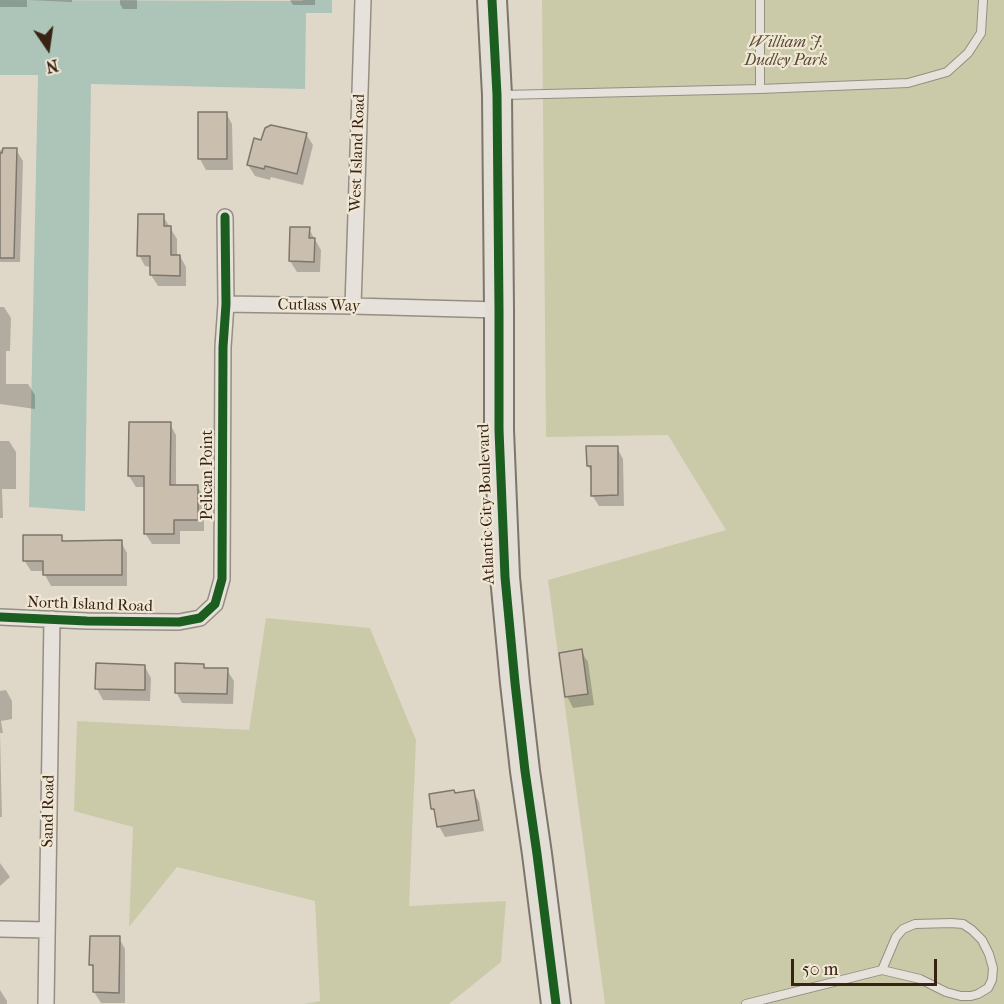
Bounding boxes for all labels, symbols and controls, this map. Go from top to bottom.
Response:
north arrow [18,18,78,78]
park label: William J. Dudley Park [744,33,828,71]
text: N [44,55,60,77]
street label: West Island Road [346,93,370,213]
street label: Cutlass Way [277,296,361,316]
street label: Atlantic City Boulevard [475,423,499,585]
street label: Pelican Point [198,430,218,520]
street label: North Island Road [27,593,153,617]
street label: Sand Road [39,775,59,847]
scale bar [794,947,940,985]
text: 50 m [802,959,838,980]

